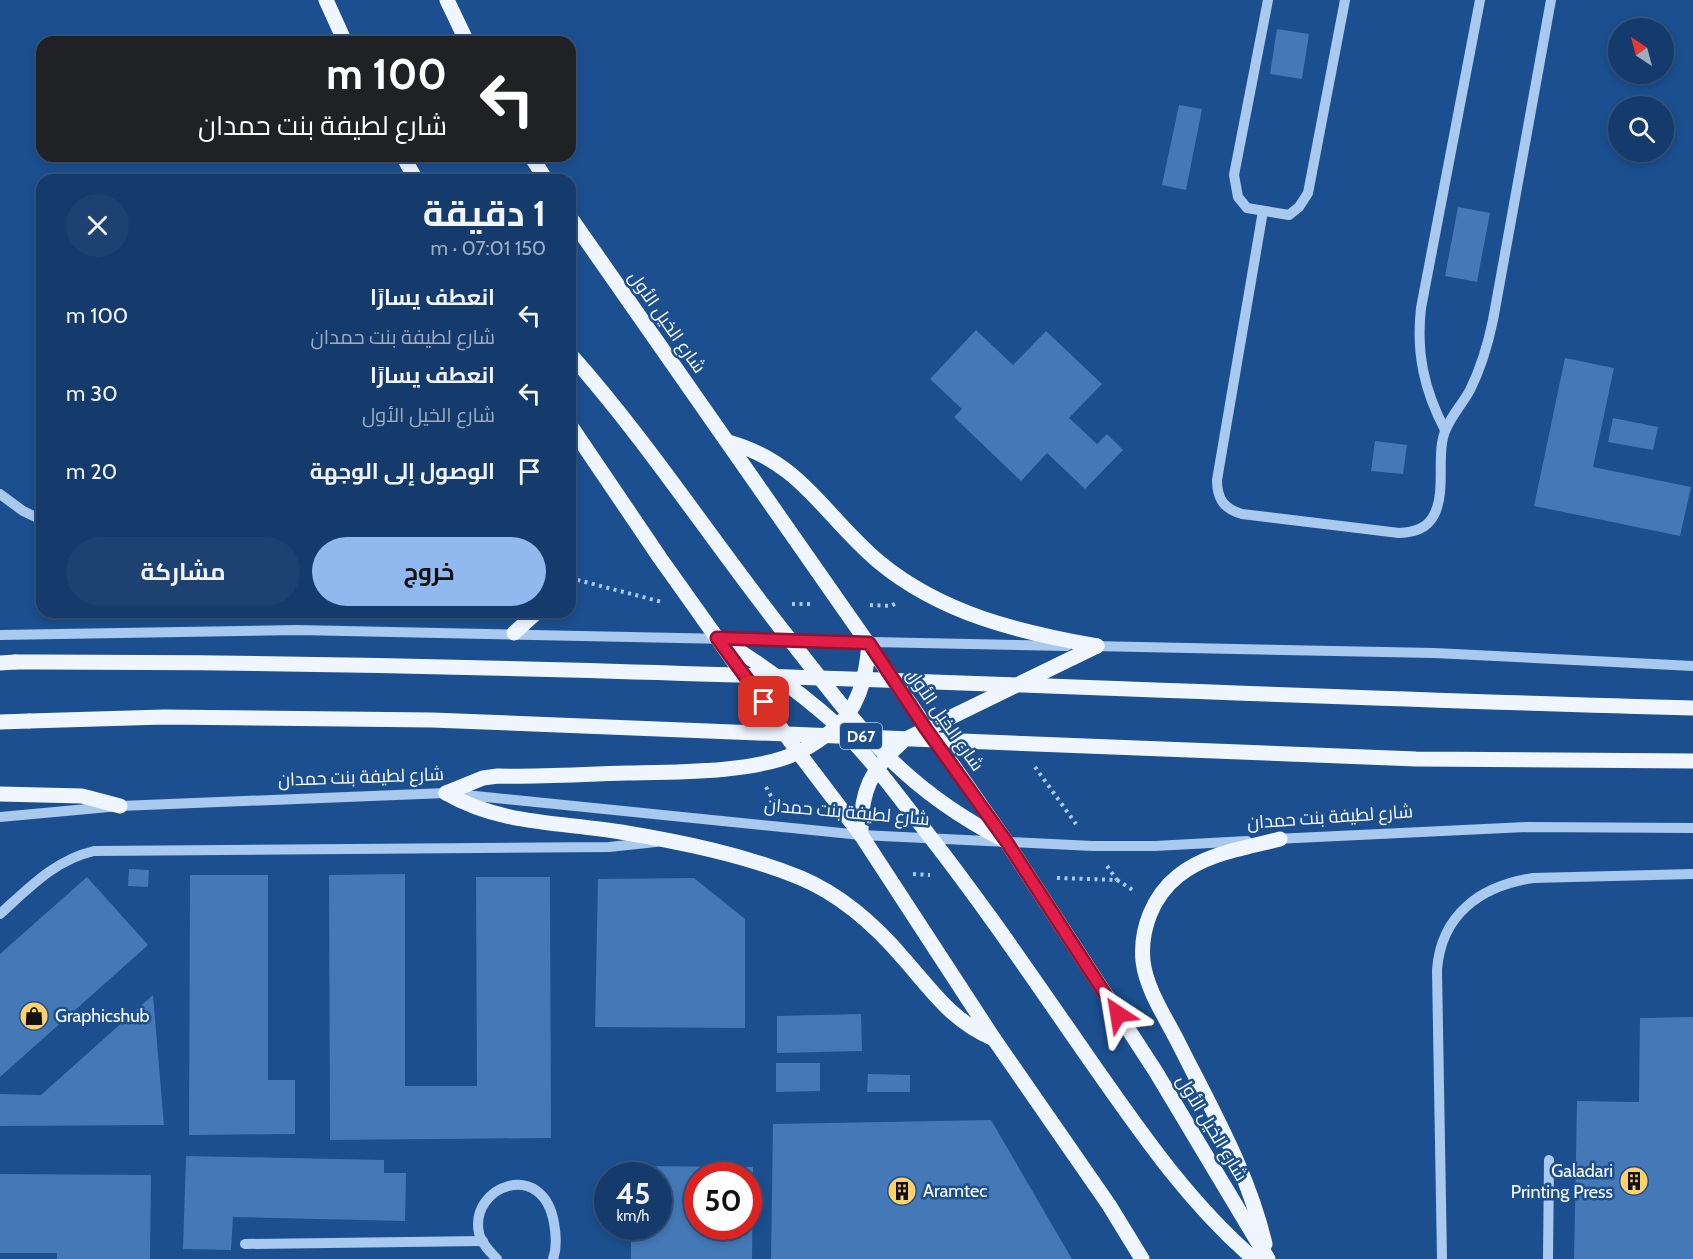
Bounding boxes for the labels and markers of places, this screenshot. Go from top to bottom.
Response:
pin [738,676,789,727]
shop icon: Graphicshub [18,1000,50,1032]
place label: Graphicshub [55,1005,150,1027]
place label: Galadari Printing Press [1511,1160,1613,1203]
building icon: Galadari Printing Press [1618,1165,1650,1197]
building icon: Aramtec [886,1175,918,1207]
place label: Aramtec [923,1180,987,1202]

